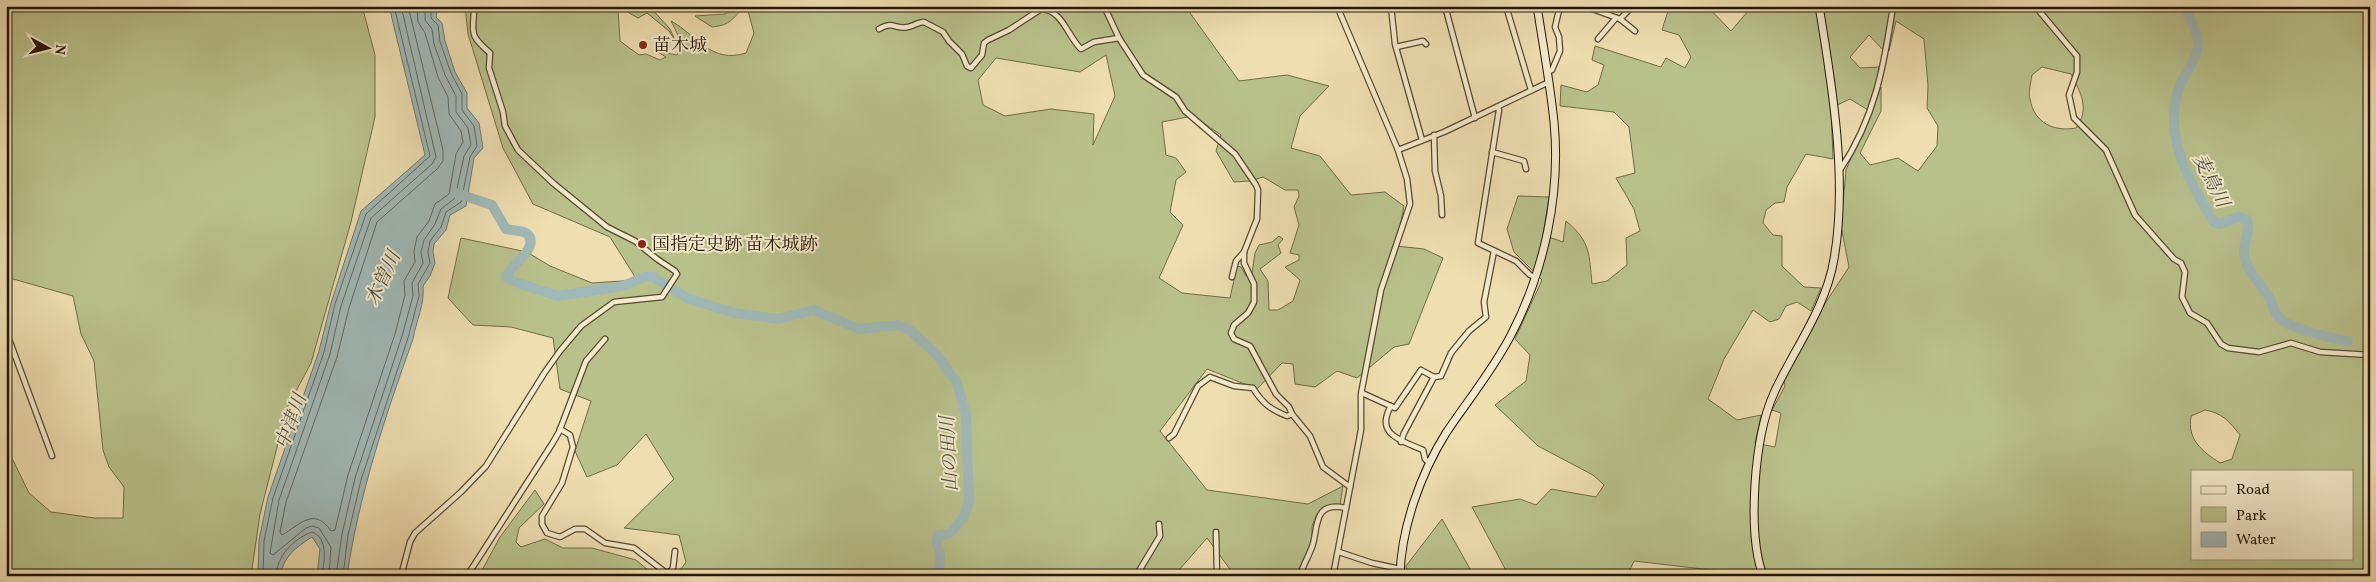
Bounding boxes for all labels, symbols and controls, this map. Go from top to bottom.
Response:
north arrow [22,22,72,72]
place label: 苗木城 [653,34,707,59]
marker: 苗木城 [637,39,649,51]
text: N [49,43,69,56]
water label: 麦鳥川 [2186,150,2236,214]
place label: 国指定史跡 苗木城跡 [652,233,818,258]
marker: 国指定史跡 苗木城跡 [636,238,648,250]
water label: 木曽川 [360,246,408,310]
water label: 中津川 [270,389,315,453]
water label: 山の田川 [935,413,965,493]
legend [2191,470,2354,560]
text: Road [2236,480,2270,501]
text: Park [2236,506,2267,527]
text: Water [2236,530,2276,551]

